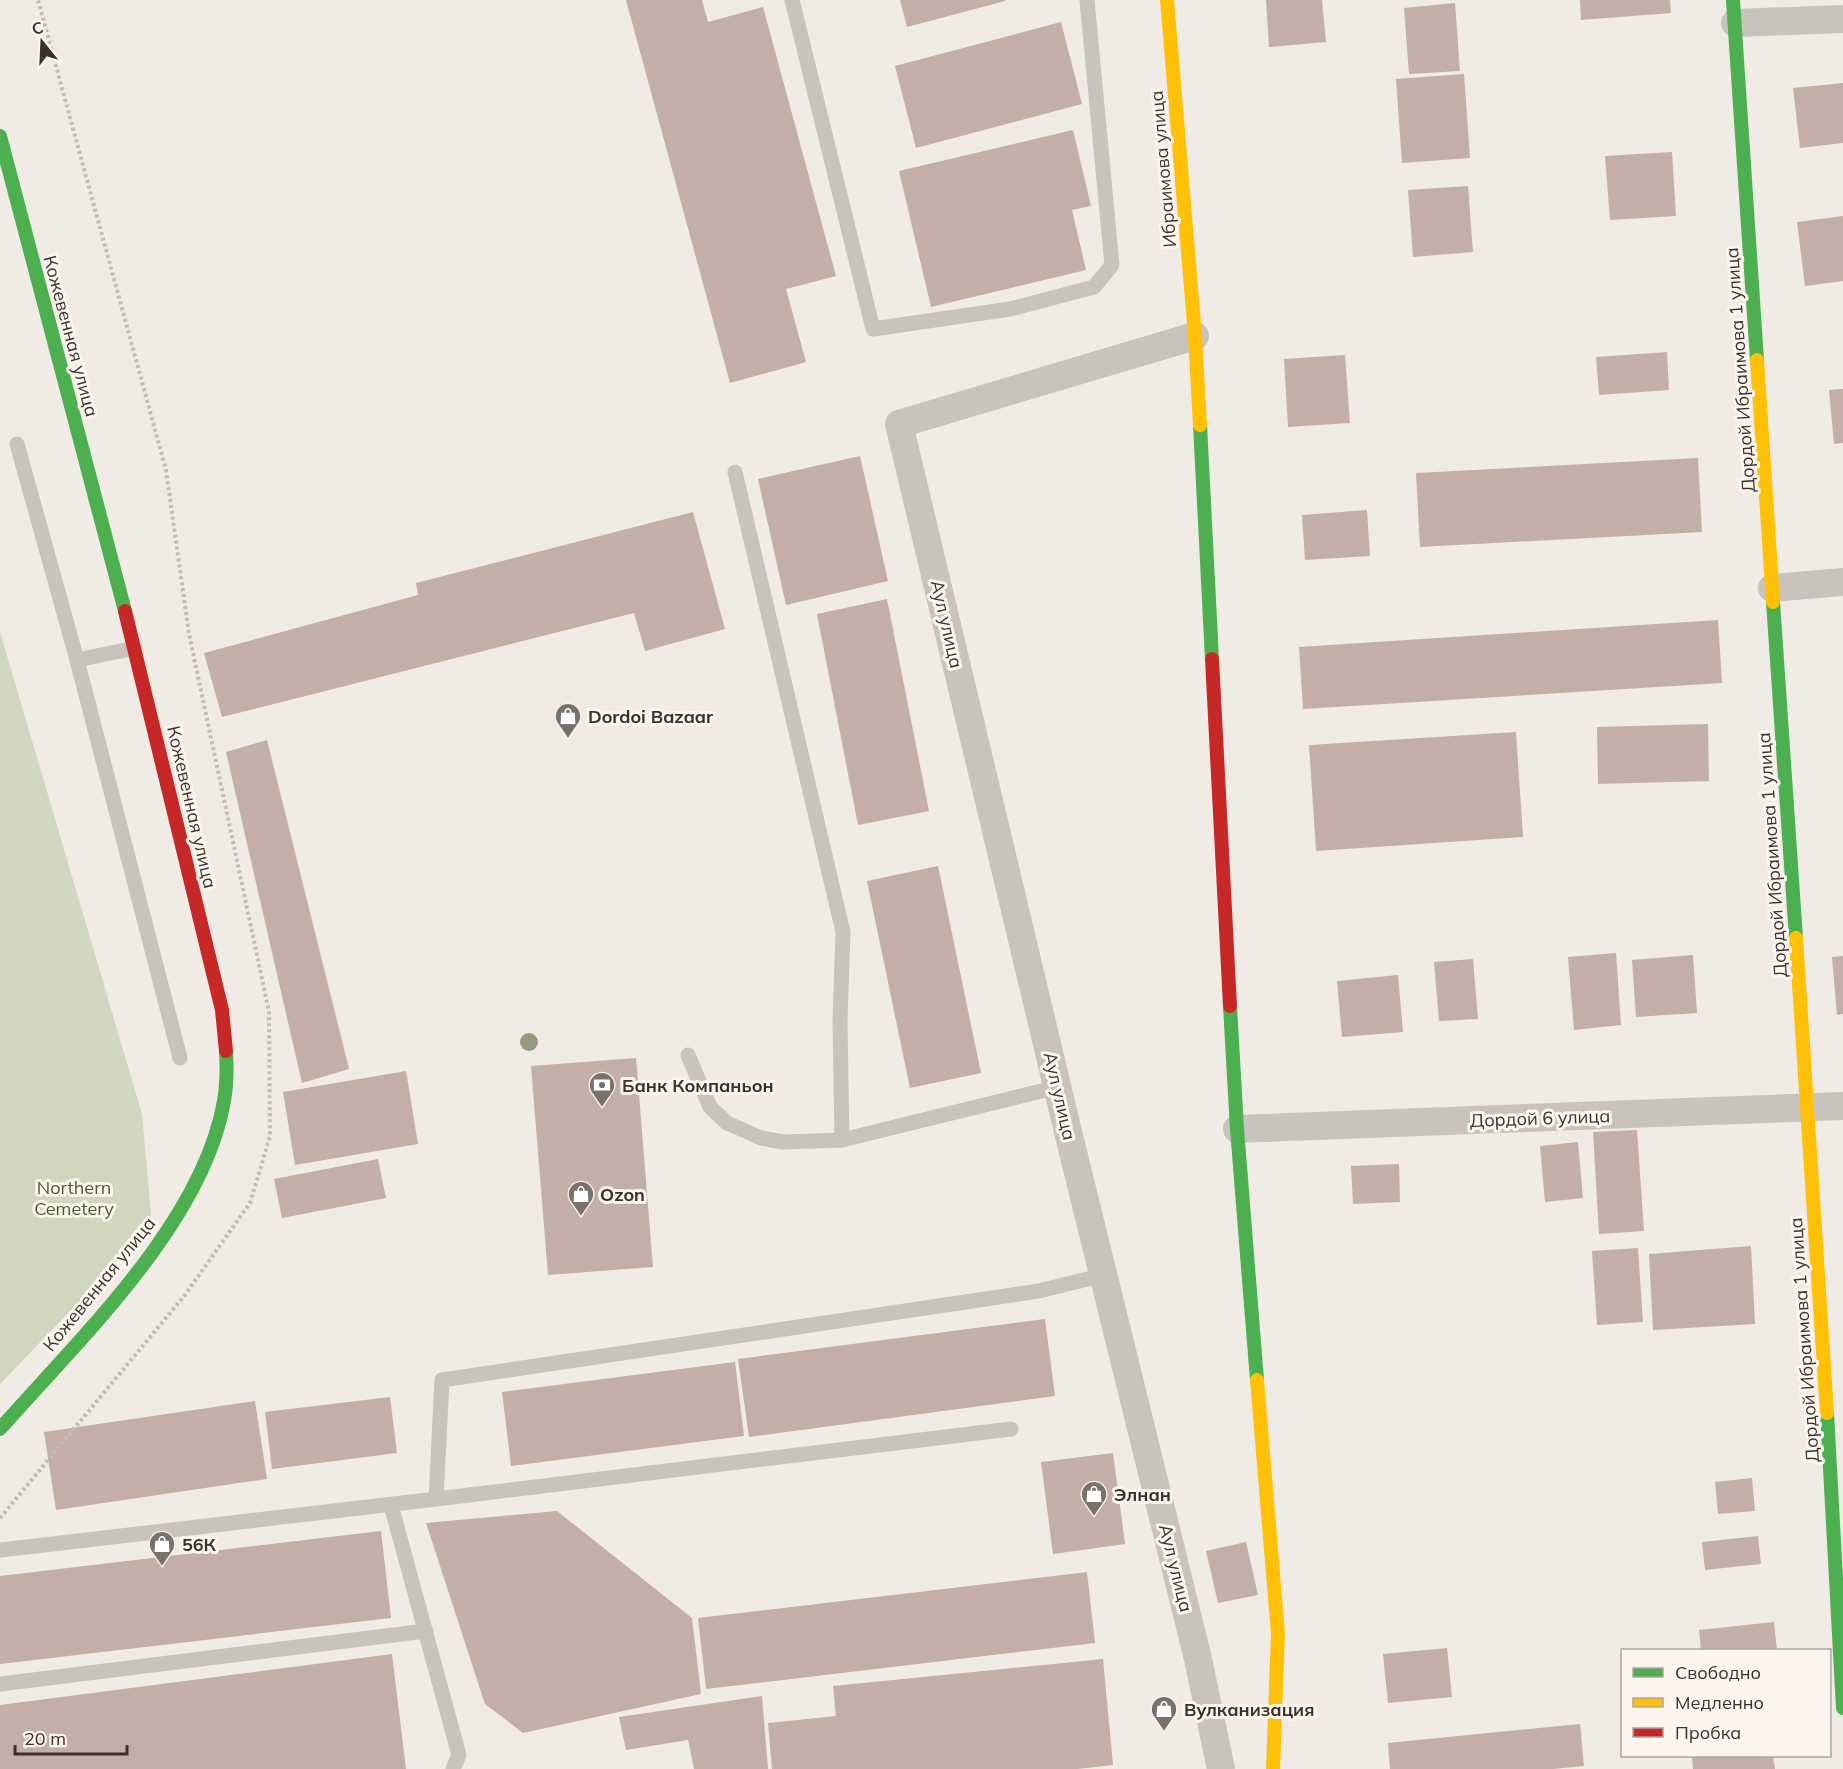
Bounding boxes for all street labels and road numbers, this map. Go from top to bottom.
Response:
street label: Ибраимова улица [1145,90,1181,248]
street label: Дордой Ибраимова 1 улица [1720,247,1760,493]
street label: Кожевенная улица [38,253,104,419]
street label: Аул улица [926,578,968,670]
street label: Кожевенная улица [162,723,222,891]
street label: Дордой Ибраимова 1 улица [1752,732,1792,978]
street label: Аул улица [1039,1050,1081,1142]
street label: Дордой 6 улица [1469,1104,1611,1132]
street label: Кожевенная улица [38,1212,160,1356]
street label: Дордой Ибраимова 1 улица [1784,1217,1824,1463]
street label: Аул улица [1154,1522,1198,1614]

